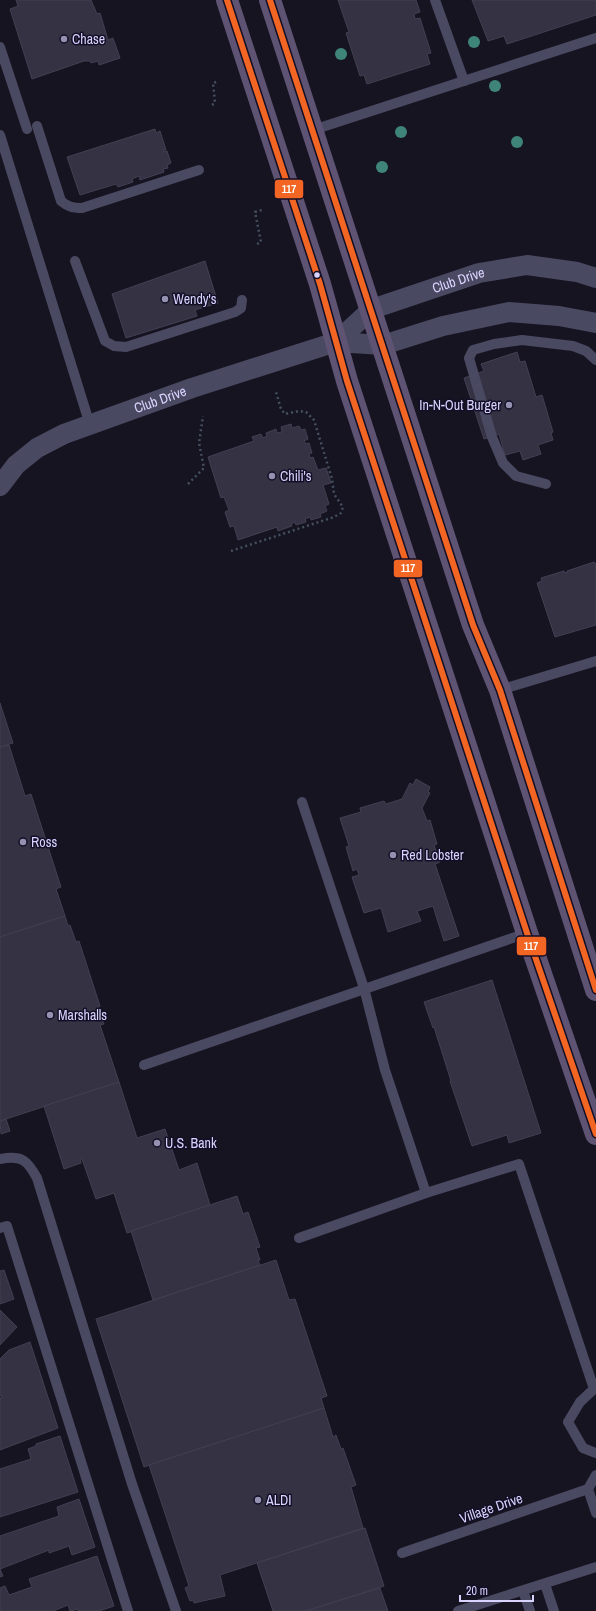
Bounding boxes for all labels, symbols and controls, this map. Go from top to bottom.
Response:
place label: Chase [72,30,105,48]
marker: Chase [59,34,69,44]
line badge: 117 [274,179,304,199]
text: 117 [282,182,296,196]
street label: Club Drive [430,263,486,297]
unlabelled marker [312,270,322,280]
place label: Wendy's [173,290,217,308]
marker: Wendy's [160,294,170,304]
street label: Club Drive [132,382,189,417]
place label: In-N-Out Burger [419,396,501,414]
marker: In-N-Out Burger [504,400,514,410]
place label: Chili's [280,467,312,485]
marker: Chili's [267,471,277,481]
line badge: 117 [393,559,423,578]
text: 117 [401,561,415,575]
place label: Ross [31,833,57,851]
marker: Ross [18,837,28,847]
place label: Red Lobster [401,846,464,864]
marker: Red Lobster [388,850,398,860]
line badge: 117 [516,936,547,956]
text: 117 [524,939,538,953]
place label: Marshalls [58,1006,107,1024]
marker: Marshalls [45,1010,55,1020]
place label: U.S. Bank [165,1134,217,1152]
marker: U.S. Bank [152,1138,162,1148]
street label: Village Drive [457,1489,525,1527]
place label: ALDI [265,1491,292,1509]
marker: ALDI [253,1495,263,1505]
scale bar [460,1577,533,1603]
text: 20 m [466,1583,488,1599]

